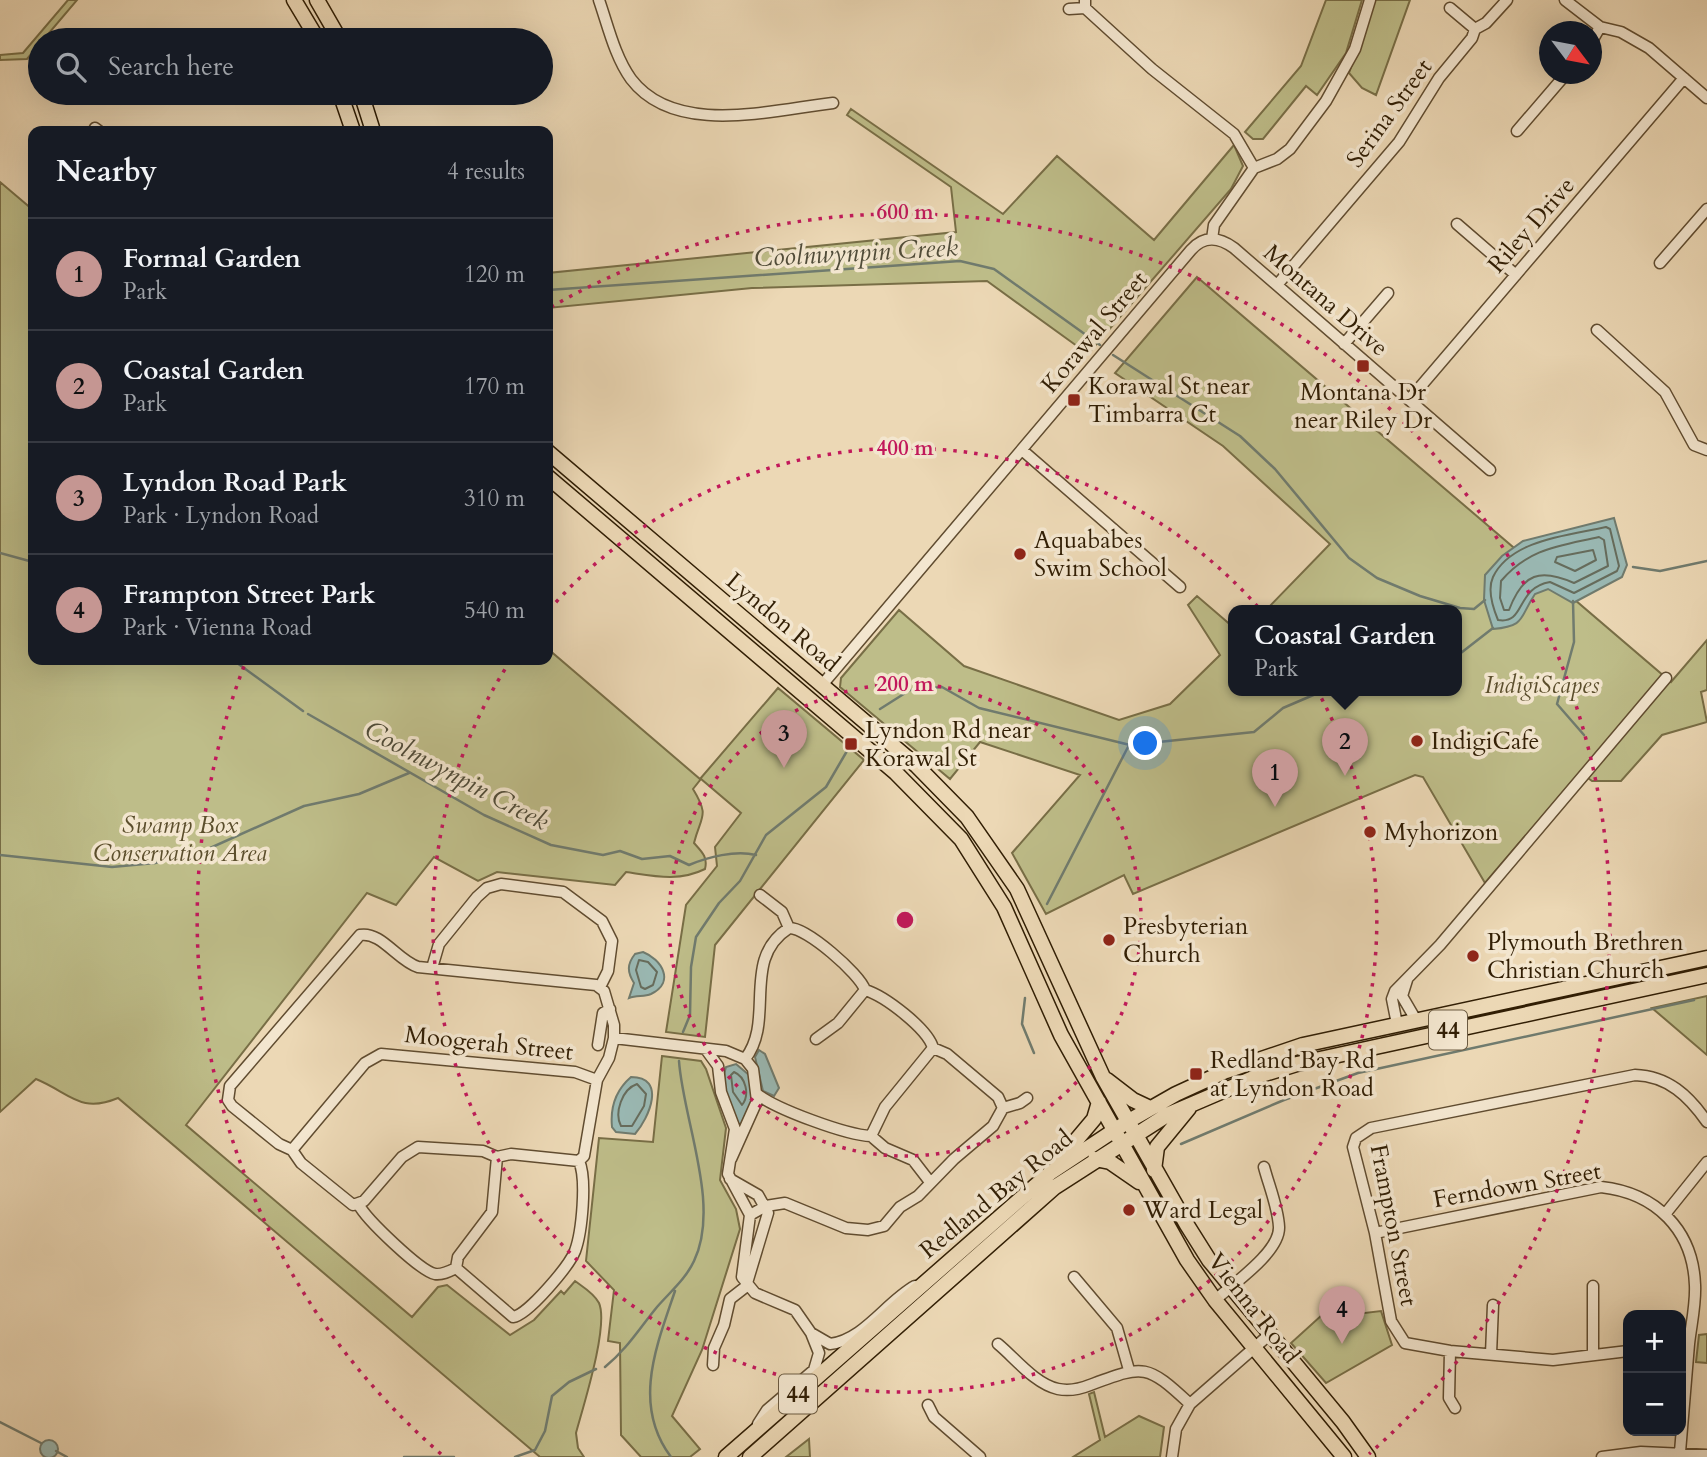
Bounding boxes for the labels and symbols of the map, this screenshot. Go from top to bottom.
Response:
north arrow [1539,21,1602,84]
street label: Serina Street [1339,52,1440,174]
street label: Riley Drive [1480,170,1582,281]
text: 600 m [876,198,934,227]
water label: Coolnwynpin Creek [753,230,959,275]
street label: Montana Drive [1256,237,1395,364]
street label: Korawal Street [1034,264,1155,400]
marker: Montana Dr near Riley Dr [1355,358,1371,374]
place label: Korawal St near Timbarra Ct [1088,370,1250,431]
place label: Montana Dr near Riley Dr [1294,376,1432,437]
marker: Korawal St near Timbarra Ct [1066,392,1082,408]
text: 400 m [876,434,934,463]
place label: Aquababes Swim School [1034,524,1167,585]
marker: Aquababes Swim School [1012,546,1028,562]
street label: Lyndon Road [719,565,847,680]
park label: IndigiScapes [1485,669,1599,702]
text: 200 m [876,670,934,699]
pin: 3 [761,710,807,768]
water label: Coolnwynpin Creek [358,712,555,839]
place label: Lyndon Rd near Korawal St [865,714,1031,775]
pin: 2 [1322,718,1368,776]
place label: IndigiCafe [1431,725,1540,758]
your location [1128,726,1162,760]
marker: IndigiCafe [1409,733,1425,749]
marker: Lyndon Rd near Korawal St [843,736,859,752]
pin: 1 [1252,749,1298,807]
park label: Swamp Box Conservation Area [93,809,267,870]
place label: Myhorizon [1384,816,1499,849]
marker: Myhorizon [1362,824,1378,840]
centre of rings [893,908,917,932]
place label: Presbyterian Church [1123,910,1249,971]
place label: Plymouth Brethren Christian Church [1487,926,1684,987]
marker: Presbyterian Church [1101,932,1117,948]
marker: Plymouth Brethren Christian Church [1465,948,1481,964]
road number: 44 [1429,1010,1467,1050]
street label: Moogerah Street [403,1018,575,1069]
place label: Redland Bay Rd at Lyndon Road [1210,1044,1375,1105]
marker: Redland Bay Rd at Lyndon Road [1188,1066,1204,1082]
street label: Redland Bay Road [913,1122,1080,1266]
street label: Frampton Street [1362,1141,1425,1309]
street label: Ferndown Street [1431,1154,1604,1216]
place label: Ward Legal [1142,1194,1263,1227]
marker: Ward Legal [1121,1202,1137,1218]
street label: Vienna Road [1200,1246,1307,1371]
pin: 4 [1319,1286,1365,1344]
road number: 44 [779,1374,817,1414]

